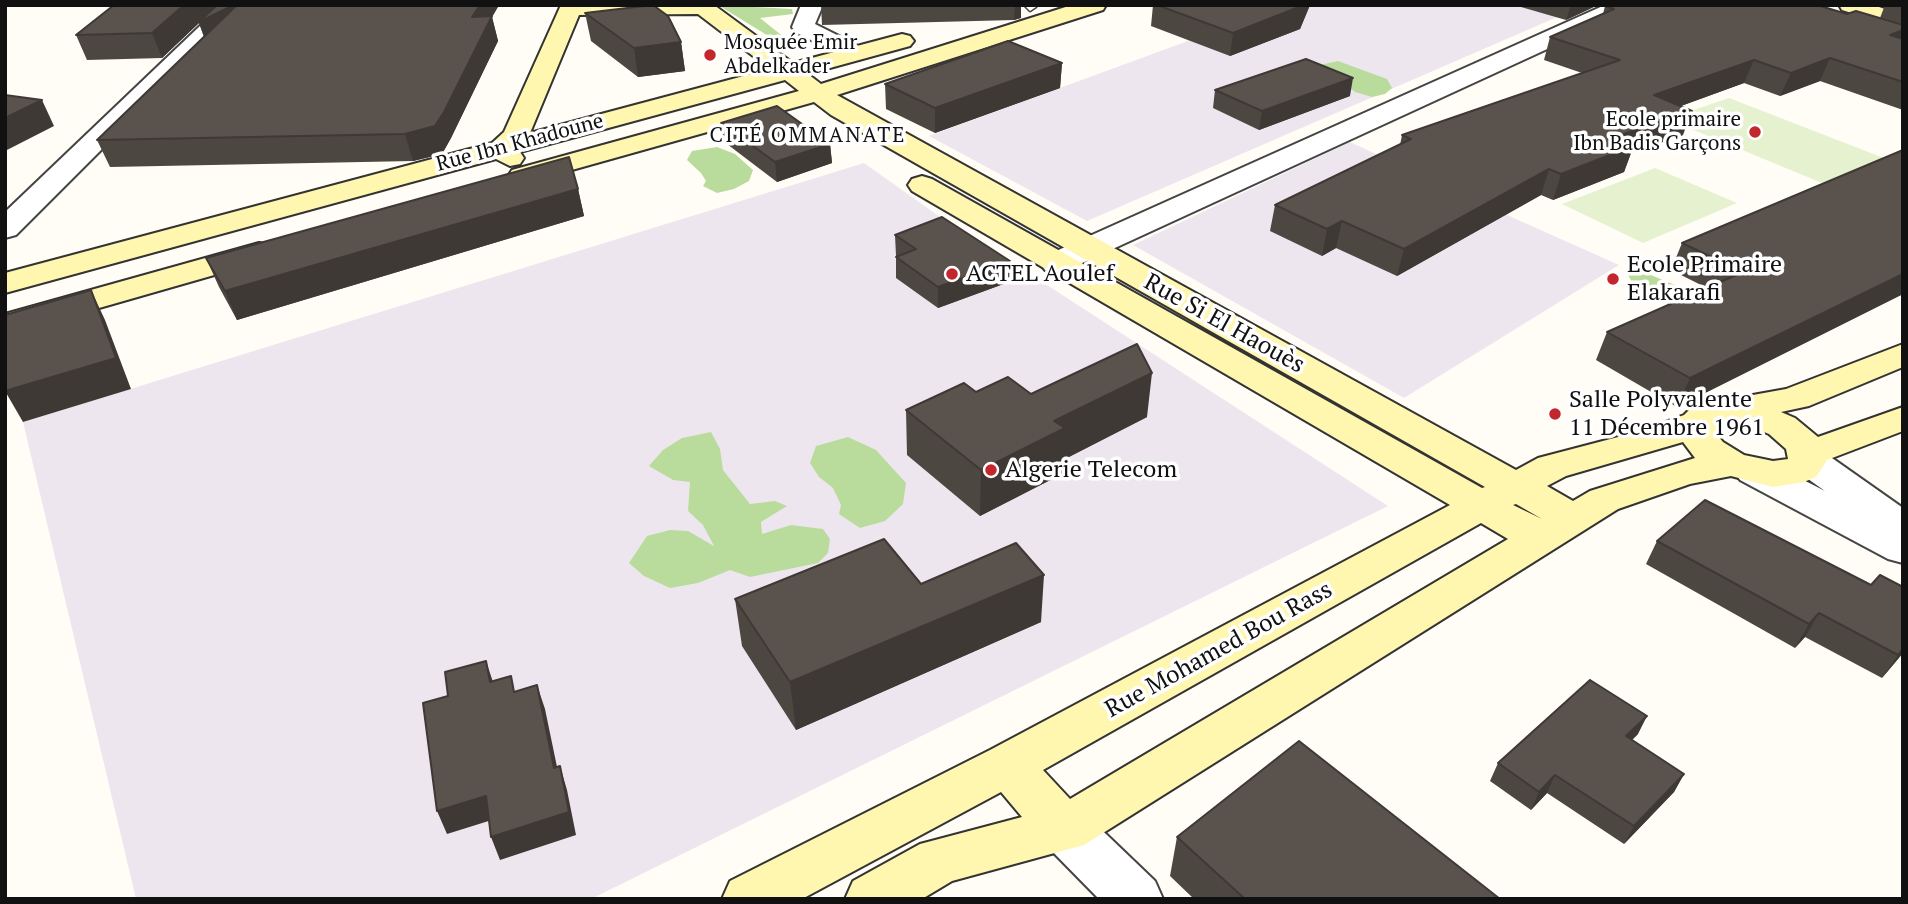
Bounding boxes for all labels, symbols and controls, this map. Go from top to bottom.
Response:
place label: Mosquée Emir Abdelkader [724,30,857,80]
marker: Mosquée Emir Abdelkader [702,47,718,63]
place label: Ecole primaire Ibn Badis Garçons [1573,107,1741,157]
street label: Rue Ibn Khadoune [433,109,607,177]
district label: CITÉ OMMANATE [711,123,905,149]
marker: Ecole primaire Ibn Badis Garçons [1747,124,1763,140]
place label: Ecole Primaire Elakarafi [1627,251,1782,307]
place label: ACTEL Aoulef [966,260,1114,288]
marker: ACTEL Aoulef [944,266,960,282]
street label: Rue Si El Haouès [1139,268,1309,380]
marker: Ecole Primaire Elakarafi [1605,271,1621,287]
place label: Salle Polyvalente 11 Décembre 1961 [1569,386,1764,442]
marker: Salle Polyvalente 11 Décembre 1961 [1547,406,1563,422]
place label: Algerie Telecom [1005,456,1177,484]
marker: Algerie Telecom [983,462,999,478]
street label: Rue Mohamed Bou Rass [1100,576,1338,724]

